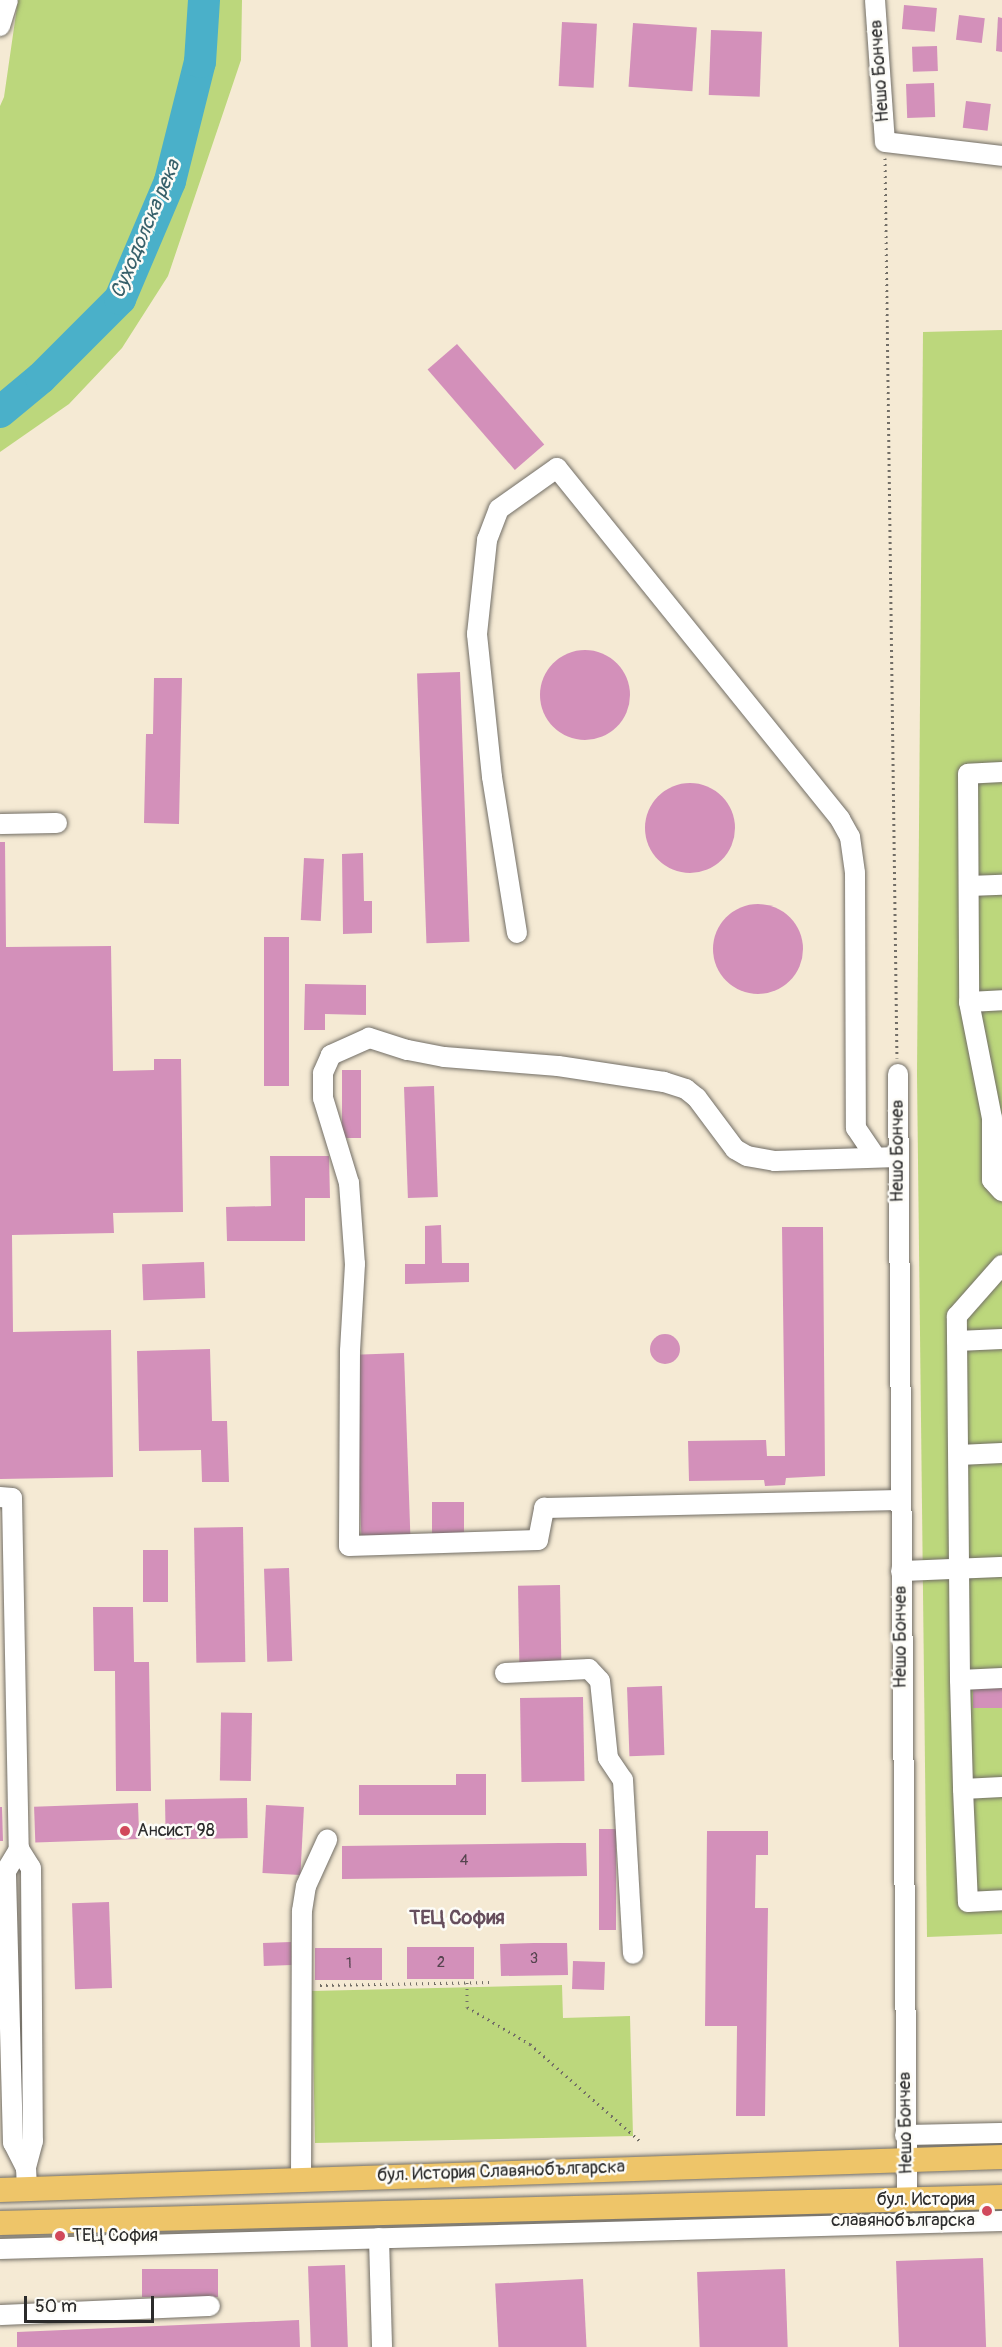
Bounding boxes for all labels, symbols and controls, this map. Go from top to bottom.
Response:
street label: Нешо Бончев [866,19,894,123]
water label: Суходолска река [105,156,185,302]
street label: Нешо Бончев [887,1100,909,1202]
street label: Нешо Бончев [890,1586,912,1688]
place label: Ансист 98 [137,1820,215,1842]
marker: Ансист 98 [118,1824,132,1838]
house number: 4 [460,1852,468,1870]
district label: ТЕЦ София [409,1905,505,1929]
house number: 3 [530,1950,538,1968]
house number: 2 [437,1954,445,1972]
house number: 1 [346,1955,352,1973]
street label: Нешо Бончев [894,2071,918,2175]
street label: бул. История Славянобългарска [377,2157,625,2187]
place label: бул. История славянобългарска [831,2190,975,2232]
marker: бул. История славянобългарска [980,2204,994,2218]
place label: ТЕЦ София [72,2225,158,2247]
marker: ТЕЦ София [53,2229,67,2243]
scale bar [27,2284,158,2322]
text: 50 m [35,2295,77,2318]

